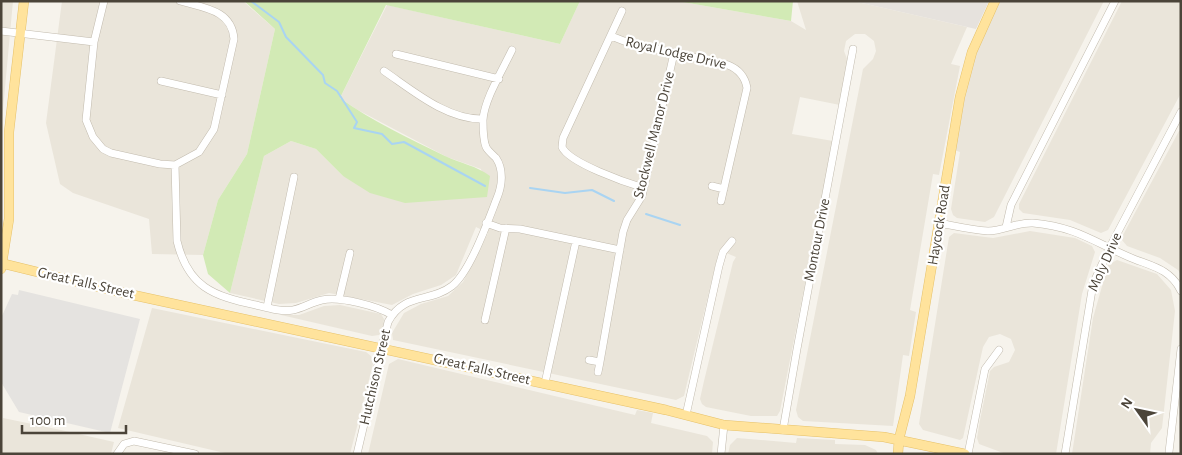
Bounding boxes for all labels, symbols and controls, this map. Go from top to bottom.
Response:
street label: Royal Lodge Drive [624,34,728,72]
street label: Stockwell Manor Drive [631,70,677,200]
street label: Haycock Road [925,184,953,266]
street label: Montour Drive [802,197,832,283]
street label: Moly Drive [1085,230,1125,294]
street label: Great Falls Street [36,265,136,301]
street label: Hutchison Street [357,327,393,426]
street label: Great Falls Street [432,351,532,387]
north arrow [1112,385,1162,435]
text: N [1118,396,1135,411]
scale bar [22,402,126,434]
text: 100 m [30,413,65,428]

